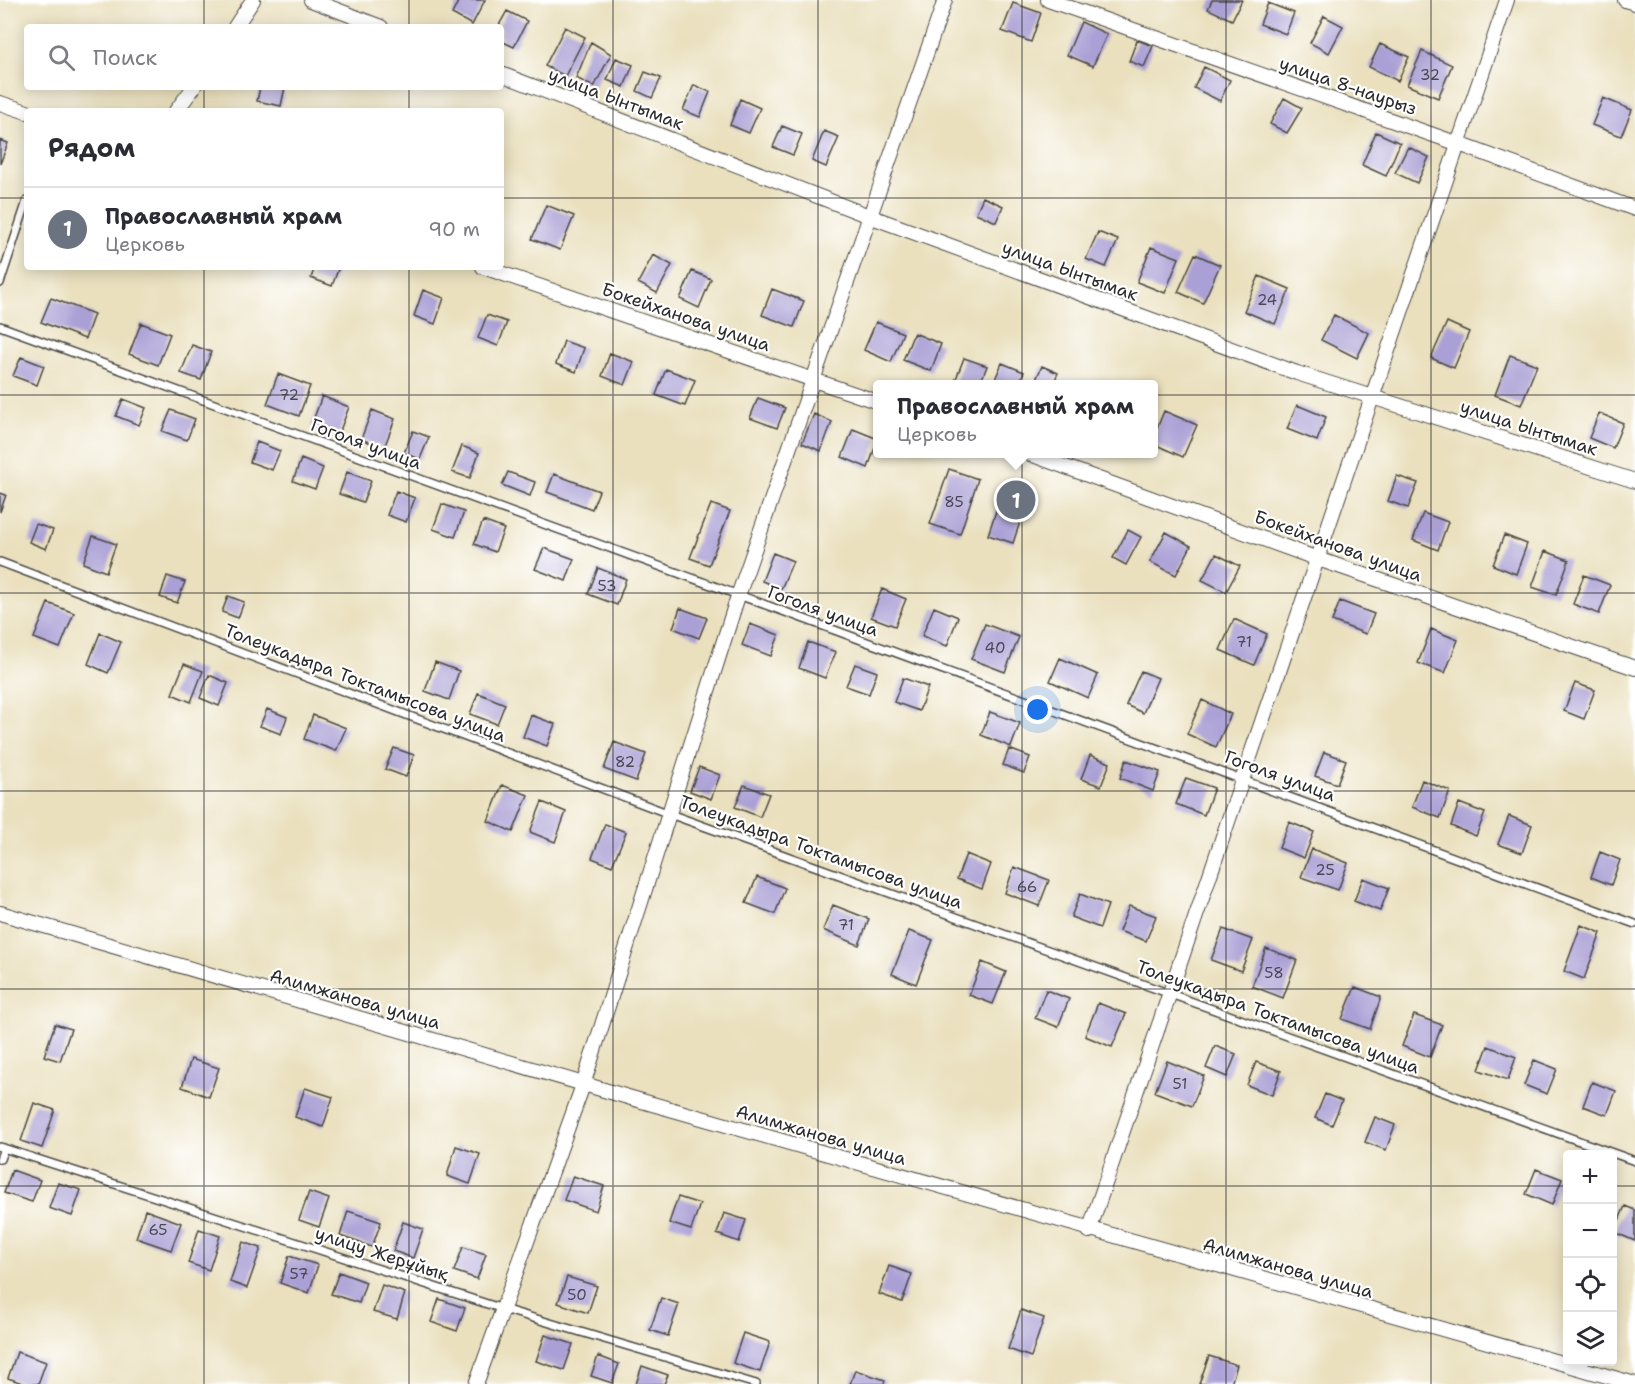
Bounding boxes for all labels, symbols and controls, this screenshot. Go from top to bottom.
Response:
search box [24,24,504,90]
icon: search [45,41,78,74]
text: Поиск [93,43,157,72]
street label: улица 8-наурыз [1276,51,1420,121]
street label: улица Ынтымак [545,62,688,136]
house number: 32 [1420,65,1440,85]
text: Рядом [48,130,135,165]
text: Православный храм [105,202,342,231]
text: 1 [63,216,72,242]
text: 90 m [428,216,480,242]
text: Церковь [105,231,185,257]
street label: улица Ынтымак [999,235,1142,307]
street label: Бокейханова улица [599,277,773,357]
house number: 24 [1257,290,1277,310]
popup [873,380,1158,458]
house number: 72 [279,385,299,405]
text: Православный храм [897,392,1134,421]
street label: улица Ынтымак [1457,394,1601,462]
street label: Гоголя улица [307,413,425,475]
text: Церковь [897,421,977,447]
pin: 1 [996,478,1036,522]
house number: 85 [944,492,964,512]
street label: Бокейханова улица [1251,505,1425,587]
house number: 53 [598,576,617,596]
street label: Гоголя улица [764,580,882,642]
street label: Толеукадыра Токтамысова улица [221,618,509,748]
house number: 71 [1236,632,1252,652]
house number: 40 [985,638,1005,658]
your location [1023,695,1052,724]
street label: Гоголя улица [1221,745,1339,807]
house number: 82 [615,752,635,772]
street label: Толеукадыра Токтамысова улица [676,790,966,914]
house number: 25 [1315,860,1335,880]
house number: 66 [1017,877,1037,897]
house number: 71 [838,915,854,935]
street label: Толеукадыра Токтамысова улица [1133,955,1423,1079]
street label: Алимжанова улица [267,963,443,1035]
house number: 58 [1264,963,1284,983]
house number: 51 [1173,1074,1187,1094]
street label: Алимжанова улица [733,1099,909,1171]
map controls [1563,1150,1617,1366]
button: + [1563,1150,1617,1204]
button: − [1563,1204,1617,1258]
house number: 65 [148,1220,168,1240]
street label: улицу Жерұйық [312,1221,452,1287]
street label: Алимжанова улица [1200,1232,1376,1304]
button: locate [1563,1258,1617,1312]
house number: 57 [290,1264,308,1284]
house number: 50 [567,1285,587,1305]
button: layers [1563,1312,1617,1366]

